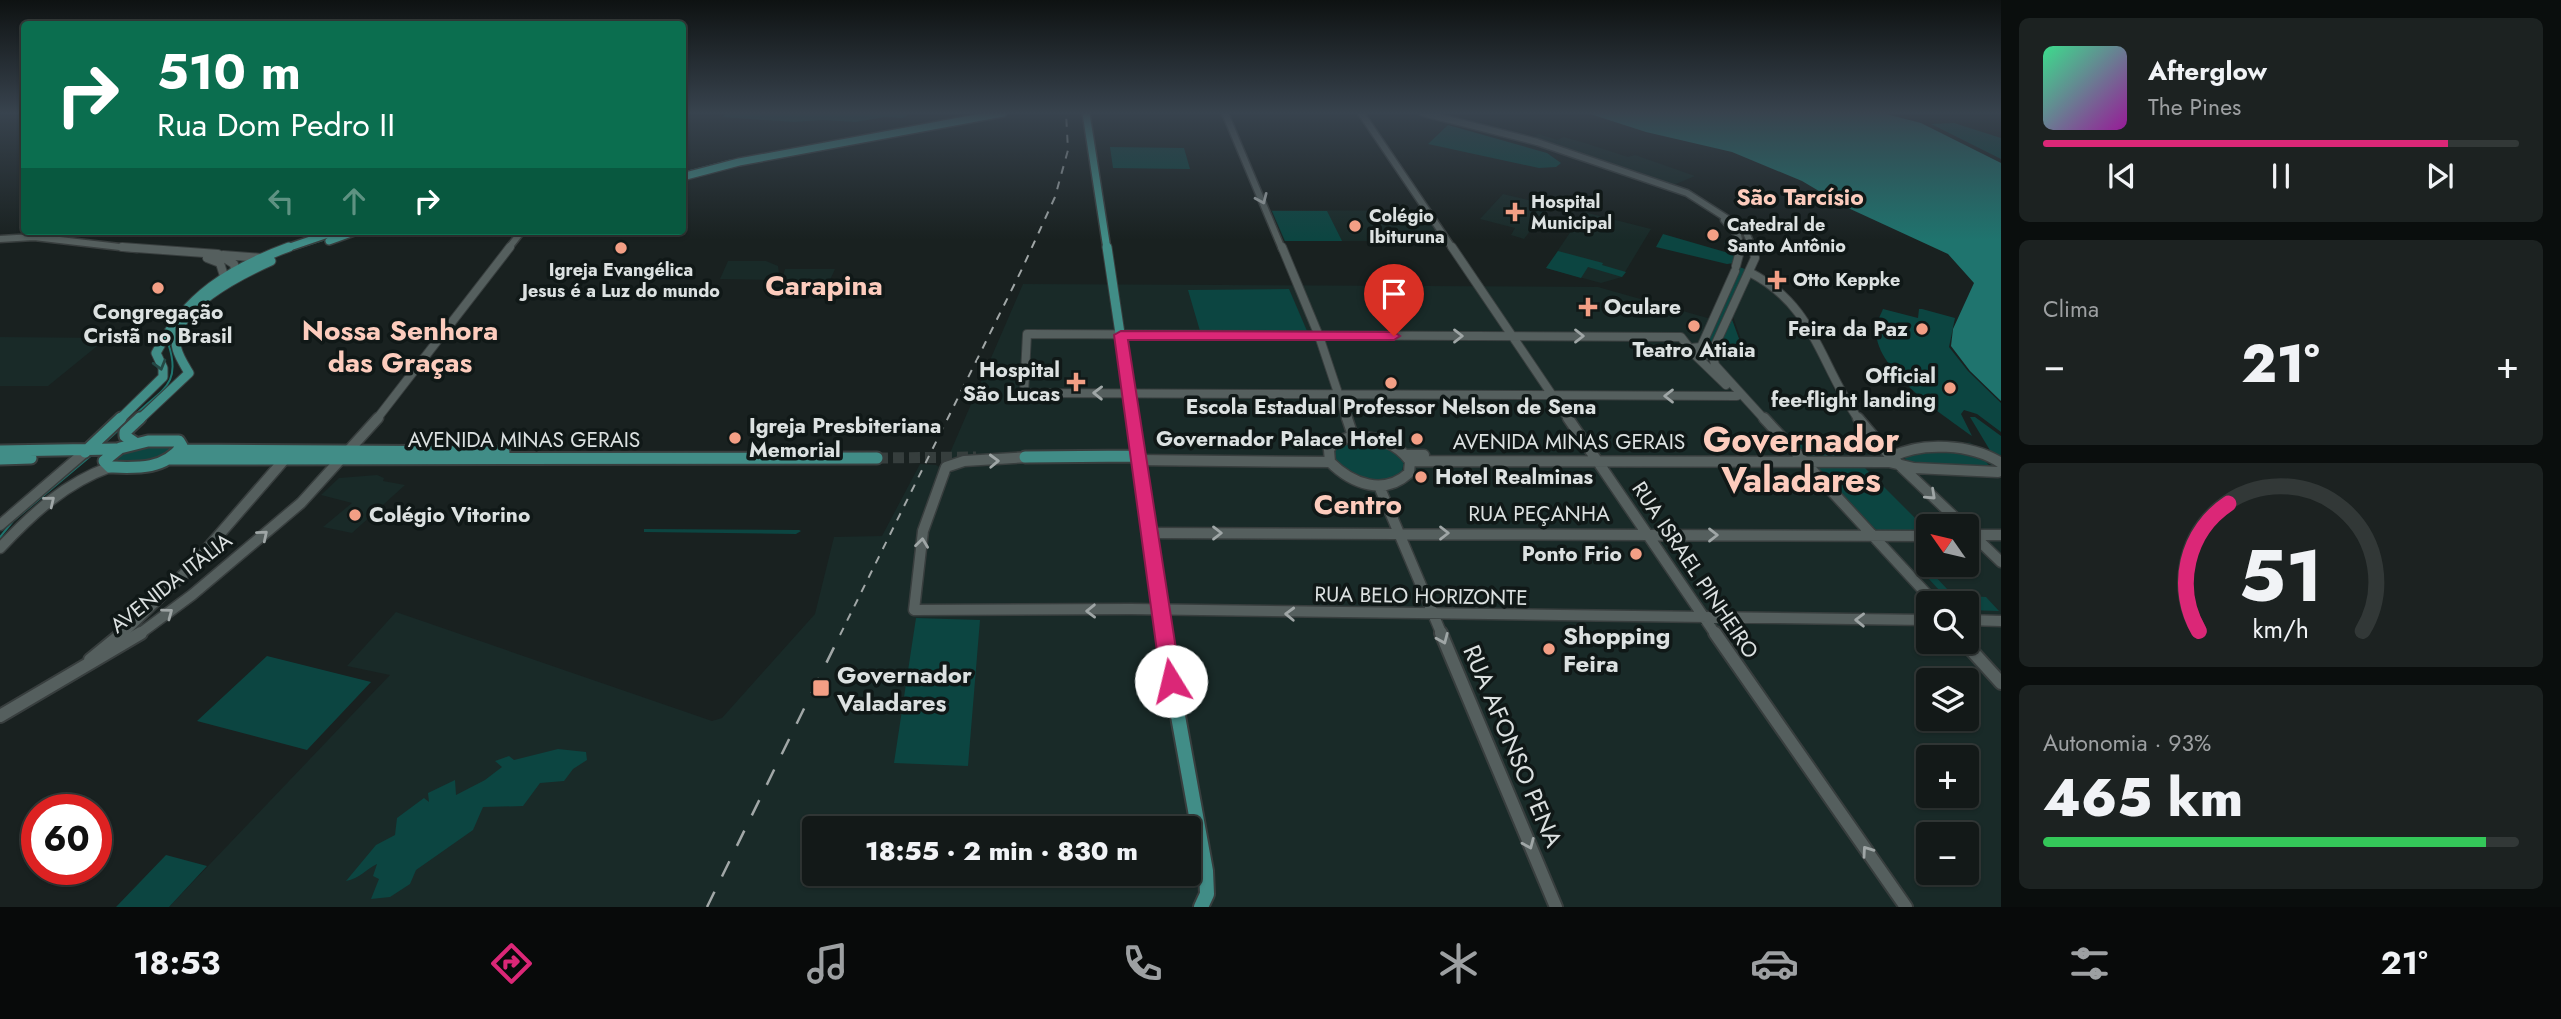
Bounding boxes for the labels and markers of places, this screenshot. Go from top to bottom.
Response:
place label: Hospital Municipal [1531,189,1612,236]
marker: Hospital Municipal [1505,202,1525,222]
place label: Colégio Ibituruna [1369,203,1445,250]
place label: Catedral de Santo Antônio [1727,212,1846,259]
marker: Colégio Ibituruna [1347,218,1363,234]
marker: Catedral de Santo Antônio [1705,227,1721,243]
marker: Igreja Evangélica Jesus é a Luz do mundo [613,240,629,256]
place label: Igreja Evangélica Jesus é a Luz do mundo [519,257,720,304]
pin [1364,264,1424,336]
place label: Otto Keppke [1793,267,1900,293]
marker: Otto Keppke [1767,270,1787,290]
marker: Congregação Cristã no Brasil [150,280,166,296]
place label: Oculare [1604,292,1681,322]
place label: Congregação Cristã no Brasil [84,297,232,351]
marker: Oculare [1578,297,1598,317]
place label: Feira da Paz [1788,314,1908,344]
marker: Teatro Atiaia [1686,318,1702,334]
marker: Feira da Paz [1914,321,1930,337]
place label: Teatro Atiaia [1632,335,1756,365]
place label: Hospital São Lucas [963,355,1060,409]
place label: Official fee-flight landing [1771,361,1936,415]
marker: Hospital São Lucas [1066,372,1086,392]
marker: Escola Estadual Professor Nelson de Sena [1383,375,1399,391]
marker: Official fee-flight landing [1942,380,1958,396]
place label: Escola Estadual Professor Nelson de Sena [1186,392,1596,422]
place label: Igreja Presbiteriana Memorial [749,411,941,465]
place label: Governador Palace Hotel [1156,424,1403,454]
marker: Igreja Presbiteriana Memorial [727,430,743,446]
marker: Governador Palace Hotel [1409,431,1425,447]
place label: Hotel Realminas [1435,462,1594,492]
marker: Hotel Realminas [1413,469,1429,485]
place label: Colégio Vitorino [369,500,530,530]
marker: Colégio Vitorino [347,507,363,523]
place label: Ponto Frio [1522,539,1622,569]
marker: Ponto Frio [1628,546,1644,562]
place label: Shopping Feira [1563,618,1671,681]
marker: Shopping Feira [1541,641,1557,657]
place label: Governador Valadares [836,657,972,720]
marker: Governador Valadares [811,678,831,698]

